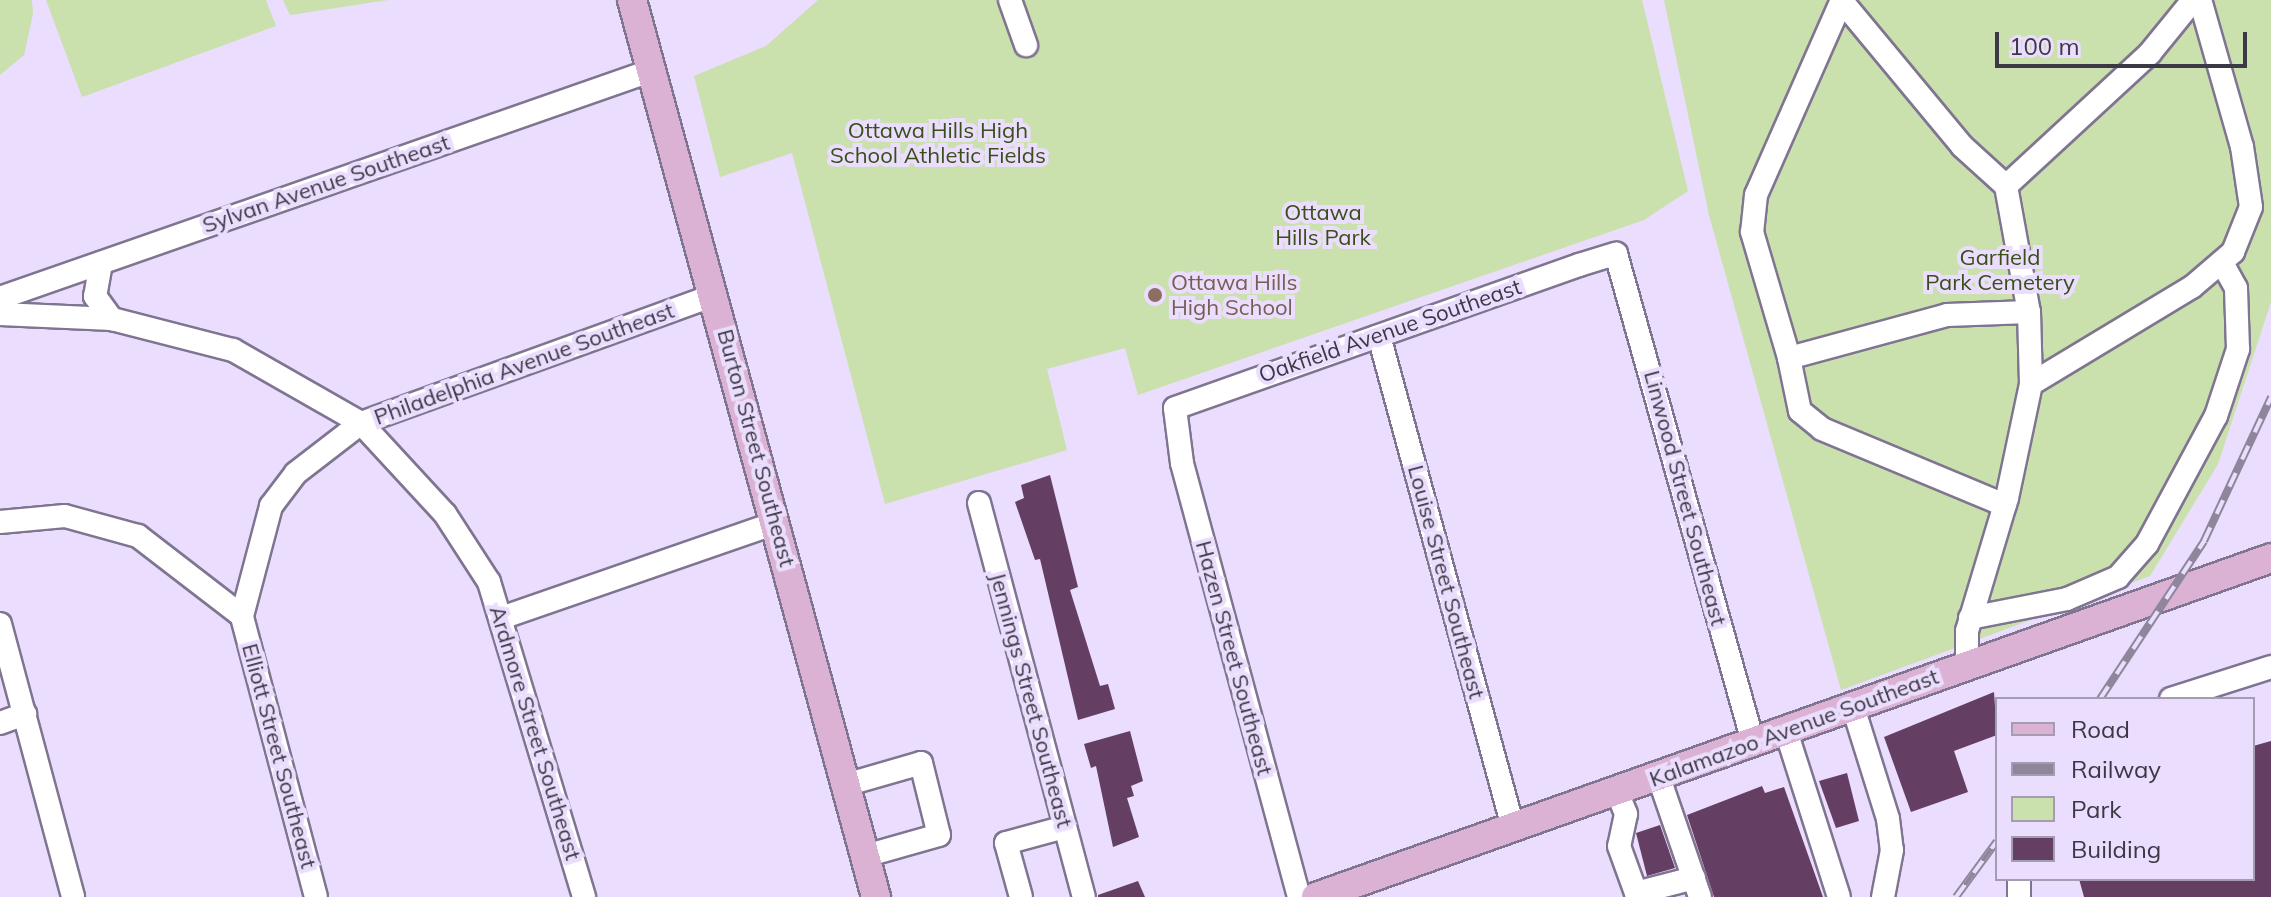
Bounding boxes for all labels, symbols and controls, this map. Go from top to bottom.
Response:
scale bar [1999,16,2251,66]
text: 100 m [2009,31,2080,61]
park label: Ottawa Hills High School Athletic Fields [830,117,1046,168]
street label: Sylvan Avenue Southeast [199,129,453,239]
park label: Ottawa Hills Park [1275,199,1371,250]
park label: Garfield Park Cemetery [1925,244,2075,296]
place label: Ottawa Hills High School [1171,269,1297,320]
street label: Oakfield Avenue Southeast [1255,274,1525,388]
marker: Ottawa Hills High School [1146,286,1164,304]
street label: Philadelphia Avenue Southeast [370,297,678,431]
street label: Burton Street Southeast [712,326,800,570]
street label: Linwood Street Southeast [1638,368,1732,628]
street label: Louise Street Southeast [1402,462,1490,702]
street label: Hazen Street Southeast [1190,538,1278,778]
street label: Jennings Street Southeast [984,570,1078,830]
street label: Ardmore Street Southeast [484,603,586,863]
street label: Elliott Street Southeast [236,641,322,871]
street label: Kalamazoo Avenue Southeast [1646,663,1942,793]
legend [1995,697,2255,881]
text: Road [2071,714,2130,744]
text: Railway [2071,754,2161,784]
text: Park [2071,794,2122,824]
text: Building [2071,834,2161,864]

